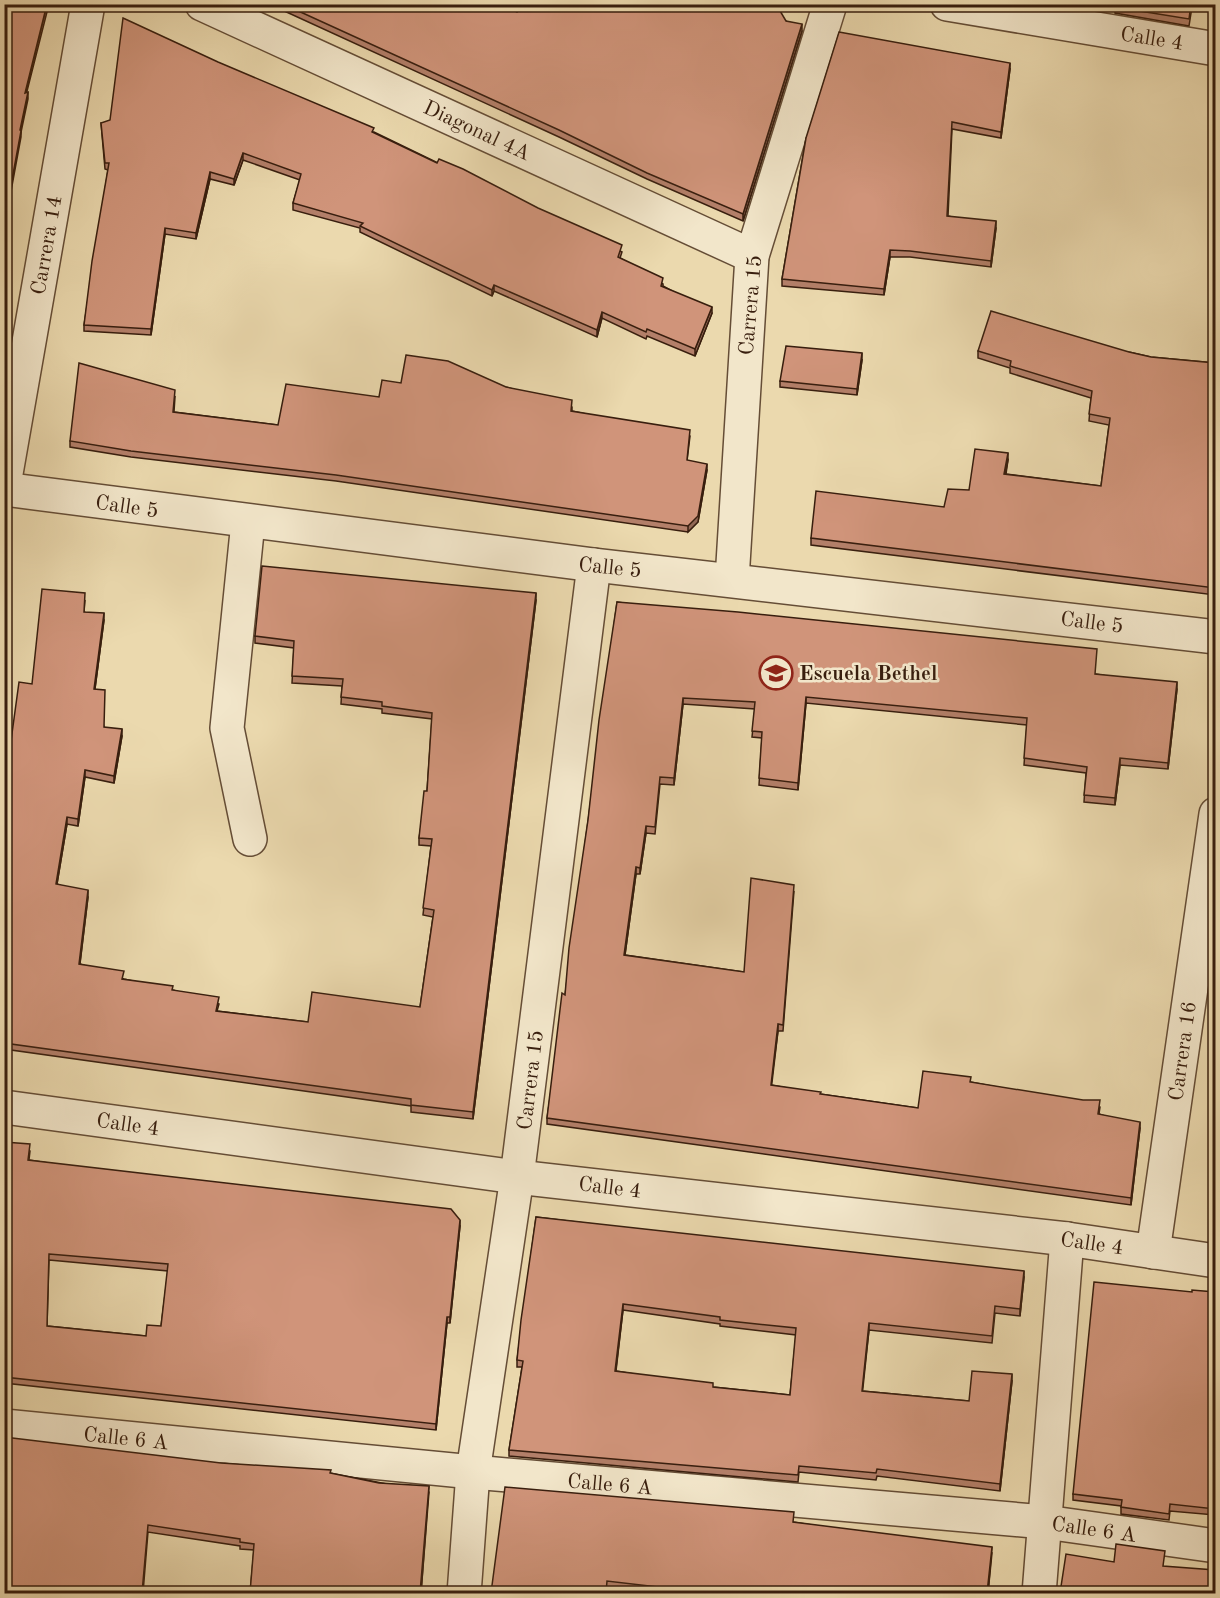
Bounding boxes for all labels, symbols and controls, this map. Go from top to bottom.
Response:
street label: Calle 4 [1119,24,1185,55]
street label: Diagonal 4A [420,97,533,165]
street label: Carrera 14 [28,194,67,297]
street label: Carrera 15 [737,254,766,356]
street label: Calle 5 [94,493,160,522]
street label: Calle 5 [577,555,643,582]
street label: Calle 5 [1059,609,1125,638]
school or university icon: Escuela Bethel [758,655,794,691]
place label: Escuela Bethel [799,664,937,685]
street label: Carrera 16 [1166,1000,1201,1102]
street label: Carrera 15 [515,1029,548,1131]
street label: Calle 4 [95,1111,161,1140]
street label: Calle 4 [577,1174,643,1203]
street label: Calle 4 [1059,1230,1125,1259]
street label: Calle 6 A [82,1425,169,1454]
street label: Calle 6 A [566,1471,653,1500]
street label: Calle 6 A [1050,1514,1138,1547]

